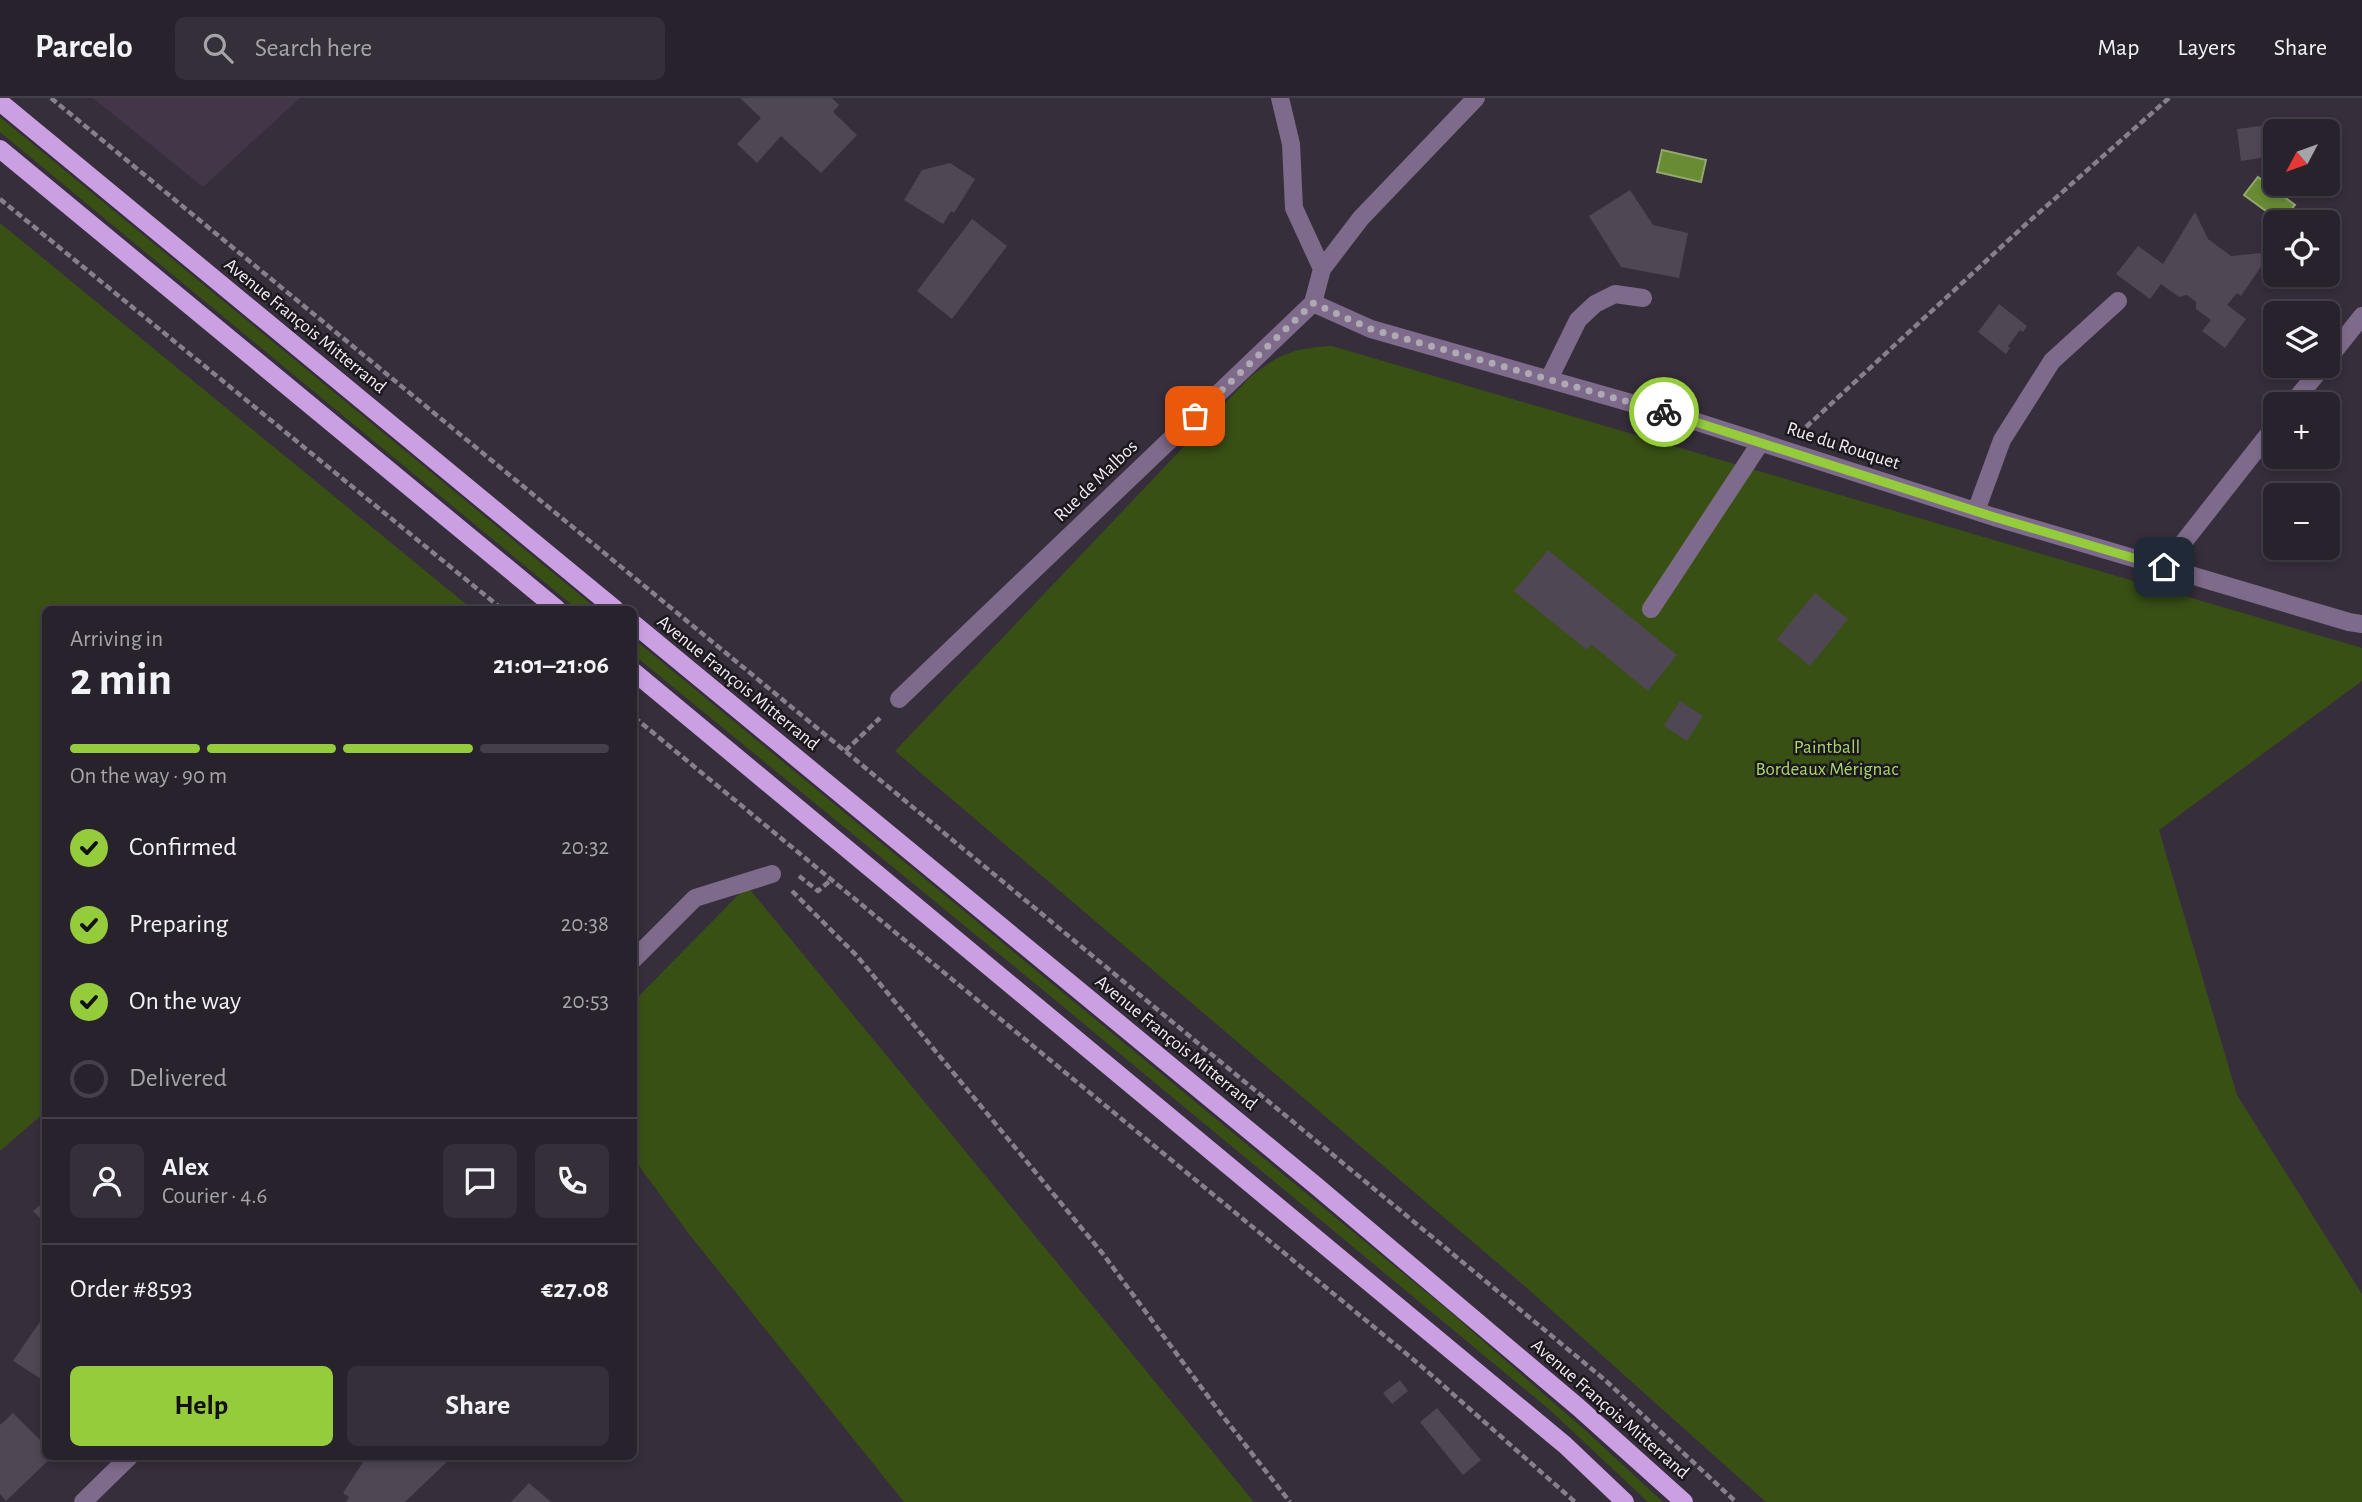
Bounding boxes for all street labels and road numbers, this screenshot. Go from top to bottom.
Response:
street label: Avenue François Mitterrand [220,255,390,397]
street label: Rue du Rouquet [1784,419,1902,473]
street label: Rue de Malbos [1051,437,1141,525]
street label: Avenue François Mitterrand [653,612,823,754]
street label: Avenue François Mitterrand [1091,972,1261,1114]
street label: Avenue François Mitterrand [1527,1335,1693,1483]

